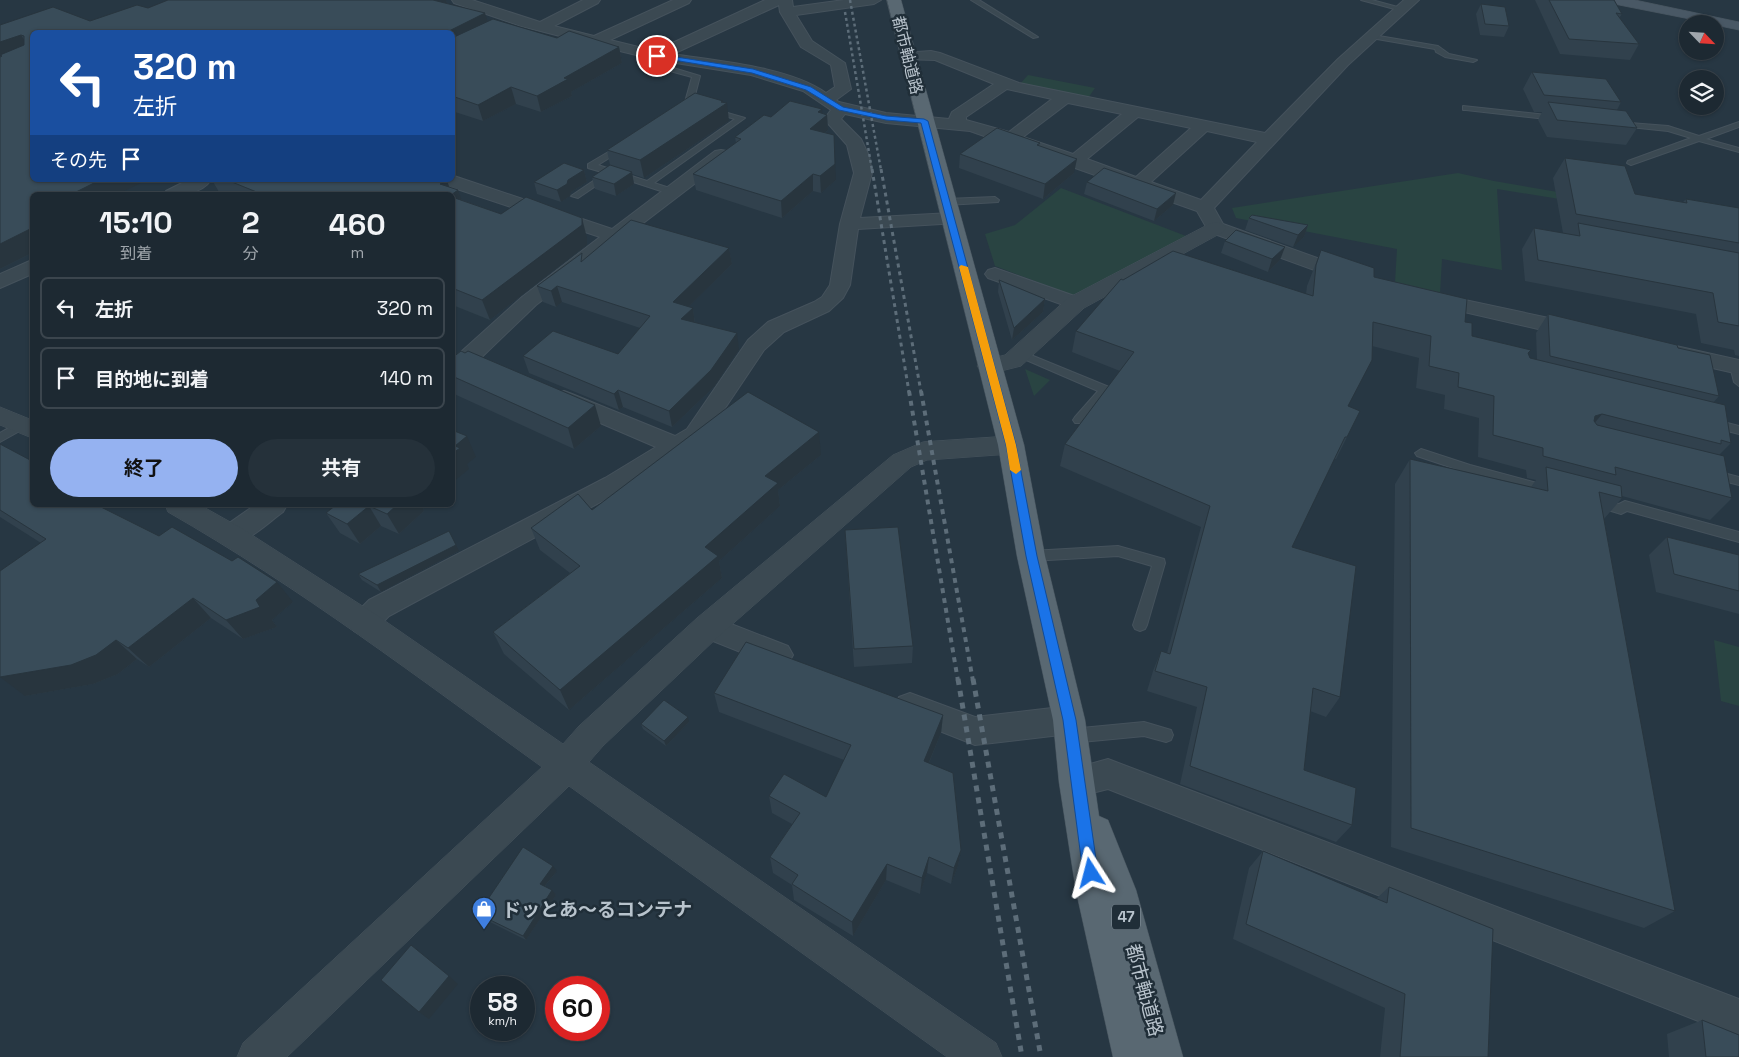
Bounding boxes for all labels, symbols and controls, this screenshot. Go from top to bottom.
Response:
street label: 都市軸道路 [888,14,927,96]
north arrow [1679,15,1724,60]
map controls [1679,15,1724,115]
pin [636,35,678,77]
icon: arrive [643,42,671,70]
text: 320 m [133,45,237,89]
icon: left [50,50,115,115]
button: layers [1679,70,1724,115]
text: 左折 [133,92,177,120]
icon: arrive [117,145,145,173]
text: その先 [50,148,107,173]
text: 15:10 [99,203,173,242]
text: 2 [242,203,260,242]
text: 460 [329,205,386,244]
text: m [350,242,364,263]
text: 到着 [120,243,152,264]
text: 分 [243,243,259,264]
icon: left [52,294,80,322]
text: 320 m [377,296,433,321]
text: 左折 [95,297,133,322]
icon: arrive [52,364,80,392]
text: 140 m [380,366,433,391]
text: 目的地に到着 [95,367,209,392]
button: 終了 [50,439,238,497]
button: 共有 [248,439,435,497]
position arrow [1064,846,1116,898]
shop icon: ドッとあ〜るコンテナ [471,896,497,930]
place label: ドッとあ〜るコンテナ [502,897,692,922]
road number: 47 [1112,904,1140,930]
street label: 都市軸道路 [1120,941,1169,1039]
speed limit sign: 60 [545,976,610,1041]
text: 58 [487,986,518,1018]
text: km/h [488,1013,517,1029]

